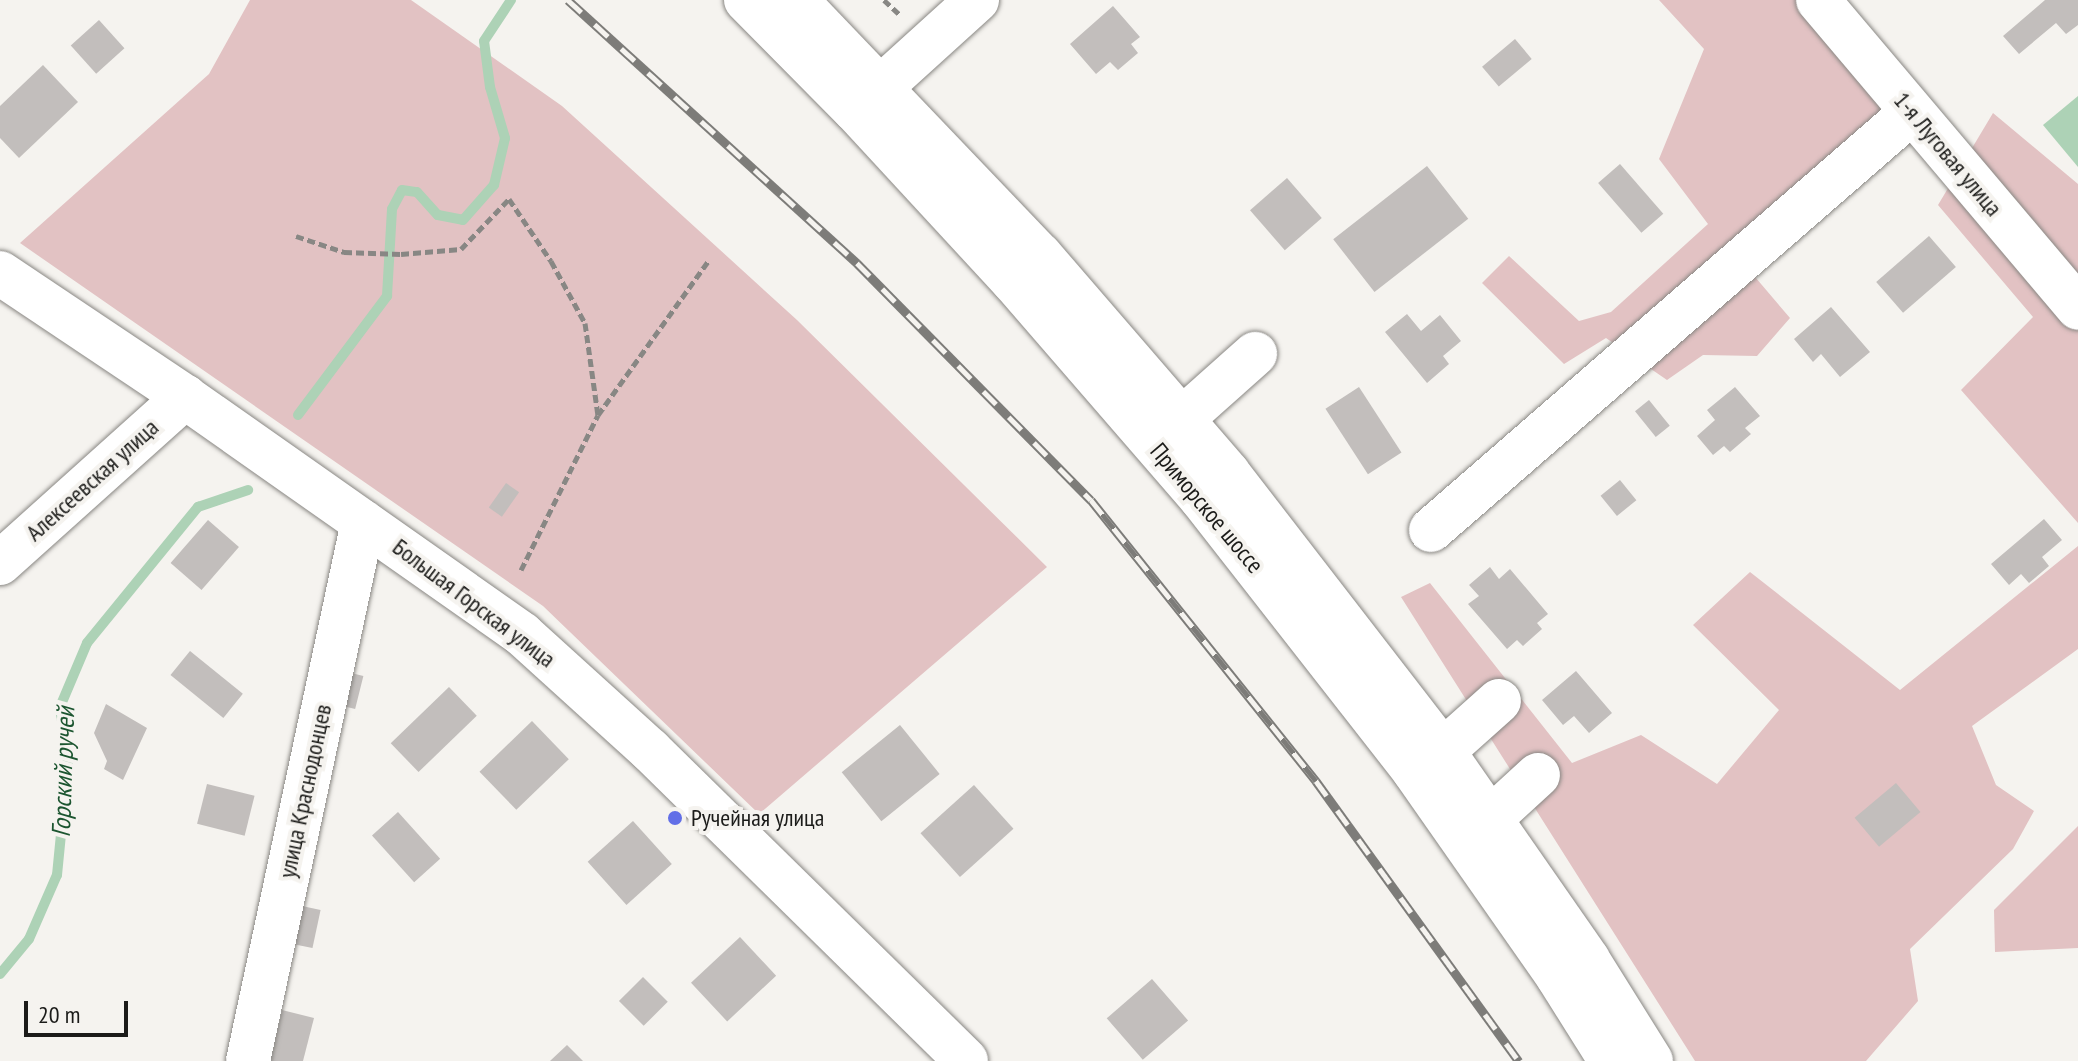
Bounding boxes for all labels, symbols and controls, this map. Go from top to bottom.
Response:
street label: 1-я Луговая улица [1888,86,2008,222]
street label: Алексеевская улица [20,413,164,547]
street label: Приморское шоссе [1144,437,1270,579]
street label: Большая Горская улица [387,532,561,674]
street label: улица Краснодонцев [273,701,337,881]
water label: Горский ручей [45,706,81,838]
place label: Ручейная улица [691,804,824,832]
marker: Ручейная улица [666,809,684,827]
scale bar [28,985,132,1035]
text: 20 m [38,999,80,1030]

